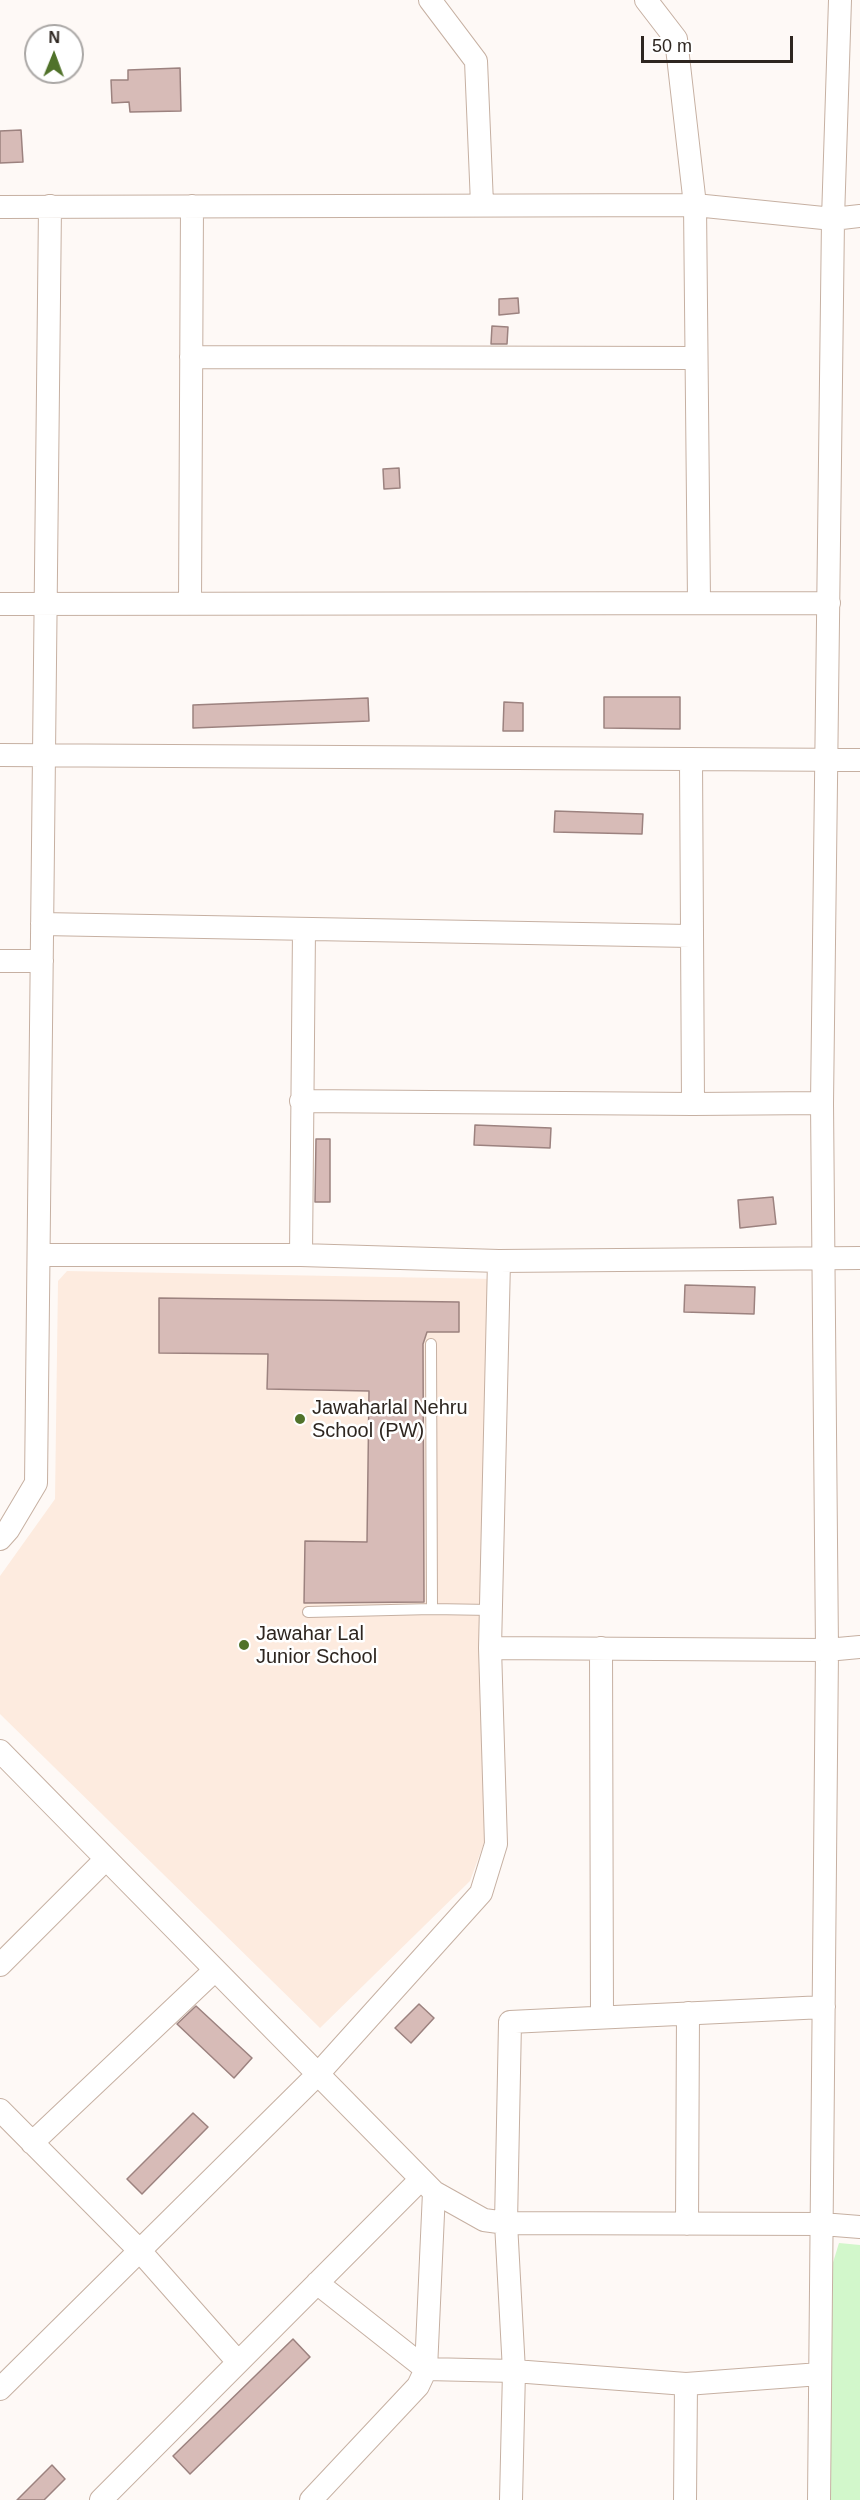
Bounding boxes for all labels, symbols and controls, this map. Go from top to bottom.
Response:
north arrow [24,24,84,84]
scale bar [644,24,796,62]
text: N [48,29,60,46]
text: 50 m [652,36,692,56]
place label: Jawaharlal Nehru School (PW) [312,1396,468,1443]
marker: Jawaharlal Nehru School (PW) [293,1412,307,1426]
place label: Jawahar Lal Junior School [256,1622,377,1669]
marker: Jawahar Lal Junior School [237,1638,251,1652]

